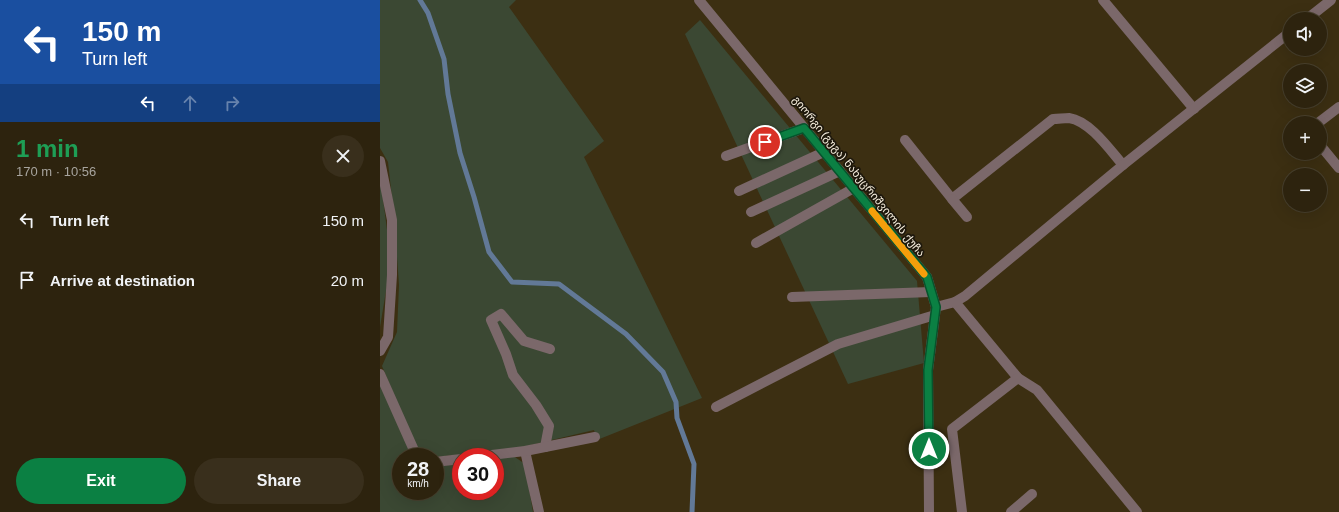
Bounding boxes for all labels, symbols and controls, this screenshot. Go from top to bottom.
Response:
map controls [1283,12,1327,212]
button: sound [1283,12,1327,56]
icon: left [16,16,68,68]
text: 150 m [82,16,161,47]
text: Turn left [82,49,147,69]
button: layers [1283,64,1327,108]
icon: left [137,92,159,114]
icon: ahead [179,92,201,114]
icon: right [221,92,243,114]
street label: გიორგი (გუგა) ნახუცრიშვილის ქუჩა [790,93,928,259]
button: + [1283,116,1327,160]
pin [748,125,782,159]
icon: arrive [754,131,776,153]
text: 1 min [16,135,79,162]
button: close [322,135,364,177]
text: 170 m · 10:56 [16,164,96,179]
button: − [1283,168,1327,212]
icon: left [16,209,38,231]
text: Turn left [50,212,109,229]
text: 150 m [322,212,364,229]
icon: arrive [16,269,38,291]
text: Arrive at destination [50,272,195,289]
text: 20 m [331,272,364,289]
position arrow [908,428,950,470]
speed limit sign: 30 [452,448,504,500]
button: Exit [16,458,186,504]
button: Share [194,458,364,504]
text: 28 [407,458,429,480]
text: km/h [407,478,429,489]

